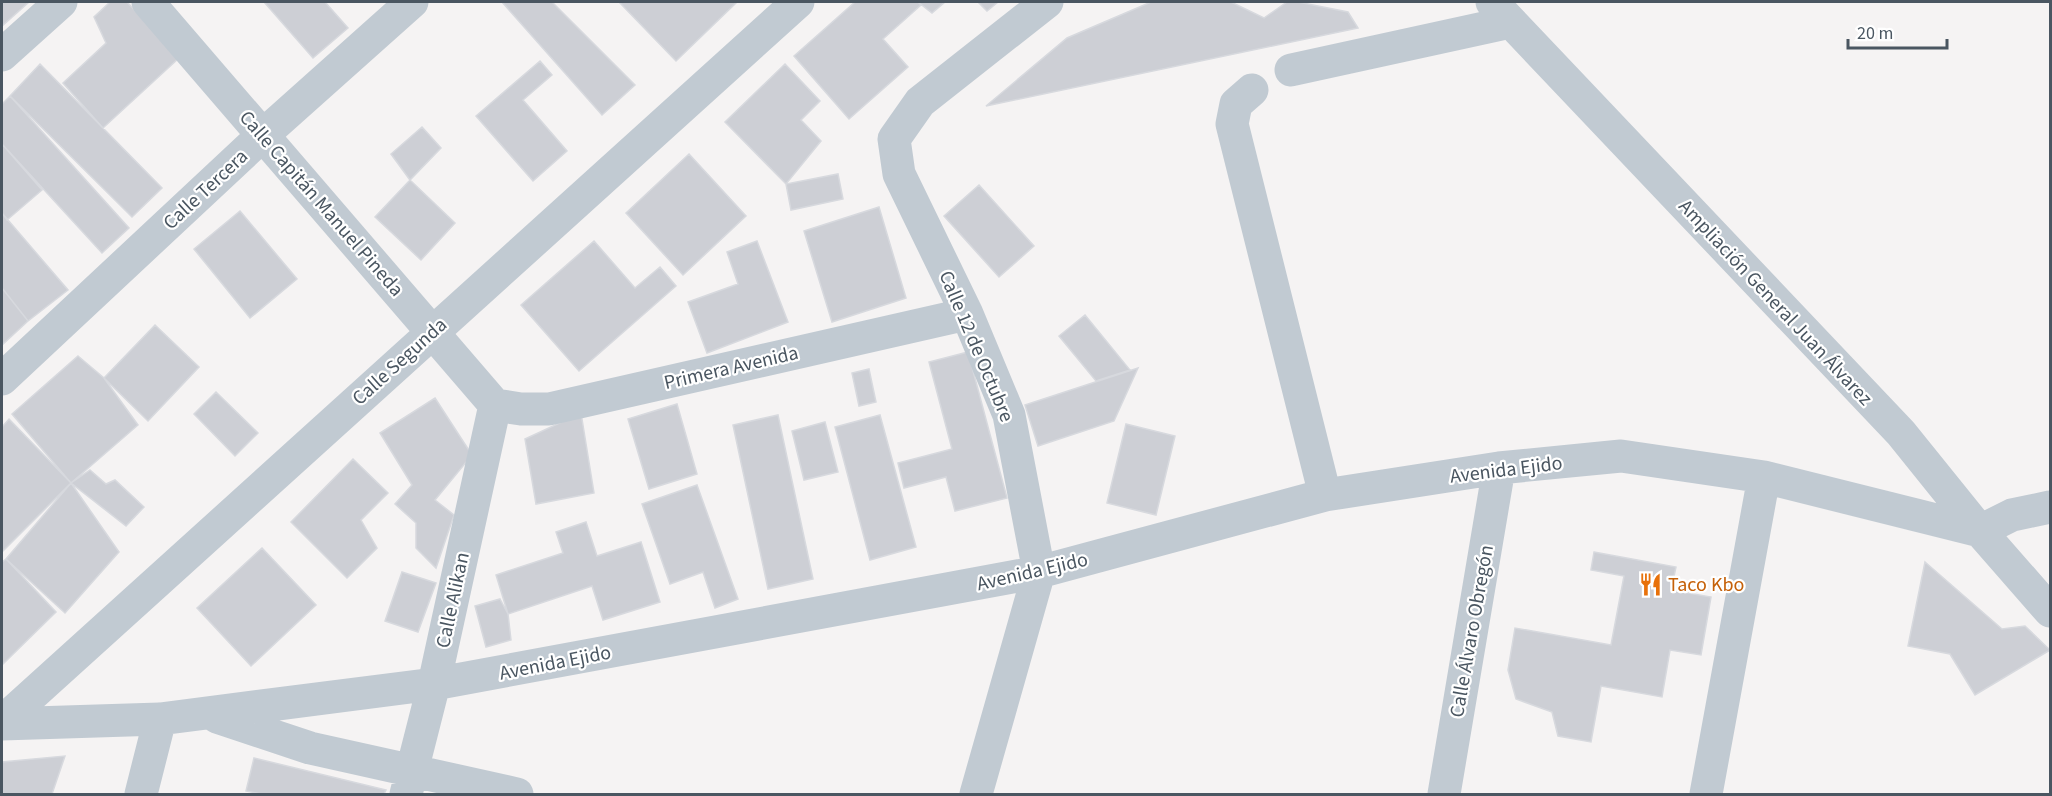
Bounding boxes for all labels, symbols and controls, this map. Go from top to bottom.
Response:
scale bar [1848,12,1947,50]
text: 20 m [1857,21,1893,46]
street label: Calle Capitán Manuel Pineda [233,105,410,303]
street label: Calle Tercera [157,143,254,236]
street label: Ampliación General Juan Álvarez [1672,193,1879,412]
street label: Calle 12 de Octubre [932,266,1021,427]
street label: Calle Segunda [346,311,453,412]
street label: Primera Avenida [661,339,801,397]
street label: Avenida Ejido [1448,449,1564,491]
street label: Calle Álvaro Obregón [1443,543,1501,720]
street label: Avenida Ejido [974,546,1091,598]
street label: Calle Alikan [429,550,477,651]
restaurant icon: Taco Kbo [1637,571,1663,597]
place label: Taco Kbo [1668,571,1744,599]
street label: Avenida Ejido [497,638,613,688]

